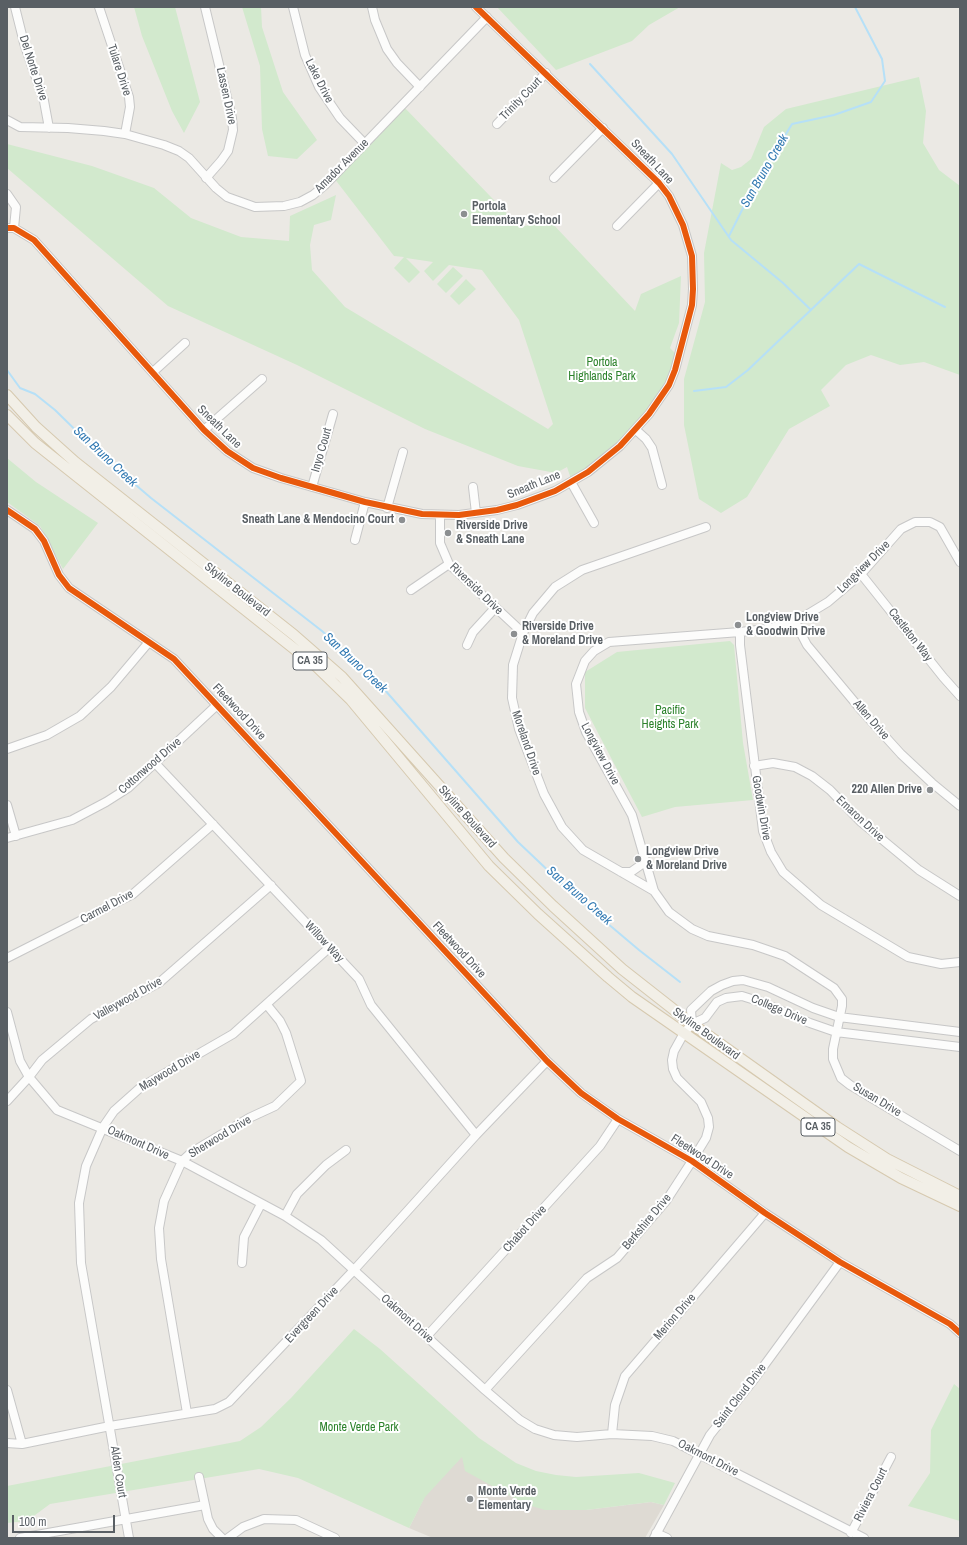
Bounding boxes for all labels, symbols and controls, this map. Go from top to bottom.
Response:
street label: Del Norte Drive [16,34,50,102]
street label: Tulare Drive [104,42,134,98]
street label: Lake Drive [302,57,336,105]
street label: Lassen Drive [213,66,239,126]
street label: Trinity Court [497,74,545,124]
water label: San Bruno Creek [738,132,792,210]
street label: Amador Avenue [312,136,372,196]
street label: Sneath Lane [628,137,676,187]
place label: Portola Elementary School [472,200,561,228]
marker: Portola Elementary School [459,209,469,219]
park label: Portola Highlands Park [568,356,636,384]
street label: Sneath Lane [194,402,244,452]
water label: San Bruno Creek [70,423,140,491]
street label: Inyo Court [309,426,335,474]
street label: Sneath Lane [505,468,563,502]
place label: Sneath Lane & Mendocino Court [242,513,394,527]
marker: Sneath Lane & Mendocino Court [397,515,407,525]
place label: Riverside Drive & Sneath Lane [456,519,528,547]
marker: Riverside Drive & Sneath Lane [443,528,453,538]
street label: Longview Drive [835,538,893,596]
street label: Skyline Boulevard [201,560,273,620]
street label: Riverside Drive [446,560,506,618]
street label: Castleton Way [885,605,935,665]
place label: Longview Drive & Goodwin Drive [746,611,825,639]
place label: Riverside Drive & Moreland Drive [522,620,603,648]
marker: Longview Drive & Goodwin Drive [733,620,743,630]
water label: San Bruno Creek [320,629,390,697]
marker: Riverside Drive & Moreland Drive [509,629,519,639]
road number: CA 35 [293,652,327,670]
street label: Fleetwood Drive [209,681,269,743]
street label: Allen Drive [850,697,892,743]
park label: Pacific Heights Park [642,704,698,732]
street label: Moreland Drive [508,709,544,777]
street label: Longview Drive [578,720,622,788]
street label: Cottonwood Drive [116,735,184,797]
street label: Goodwin Drive [748,774,774,842]
street label: Skyline Boulevard [435,783,499,851]
place label: 220 Allen Drive [851,783,922,797]
marker: 220 Allen Drive [925,785,935,795]
street label: Emaron Drive [833,793,887,845]
place label: Longview Drive & Moreland Drive [646,845,727,873]
marker: Longview Drive & Moreland Drive [633,854,643,864]
water label: San Bruno Creek [543,863,615,929]
street label: Carmel Drive [78,887,136,927]
street label: Willow Way [301,918,347,966]
street label: Fleetwood Drive [429,919,489,981]
street label: Valleywood Drive [91,974,165,1024]
street label: College Drive [749,992,809,1028]
street label: Skyline Boulevard [670,1005,742,1063]
street label: Maywood Drive [137,1047,203,1095]
street label: Susan Drive [850,1080,904,1120]
street label: Sherwood Drive [186,1113,254,1161]
road number: CA 35 [801,1118,835,1136]
street label: Oakmont Drive [105,1123,171,1163]
street label: Fleetwood Drive [668,1131,736,1183]
street label: Berkshire Drive [620,1191,674,1253]
street label: Chabot Drive [500,1203,550,1255]
street label: Evergreen Drive [282,1284,342,1346]
street label: Merion Drive [651,1291,699,1343]
street label: Oakmont Drive [378,1292,436,1346]
street label: Saint Cloud Drive [710,1361,770,1431]
park label: Monte Verde Park [320,1421,398,1435]
street label: Oakmont Drive [675,1437,741,1479]
street label: Alden Court [107,1445,129,1499]
street label: Riviera Court [851,1466,891,1524]
place label: Monte Verde Elementary [478,1485,536,1513]
marker: Monte Verde Elementary [465,1494,475,1504]
scale bar [14,1507,117,1533]
text: 100 m [19,1514,46,1530]

